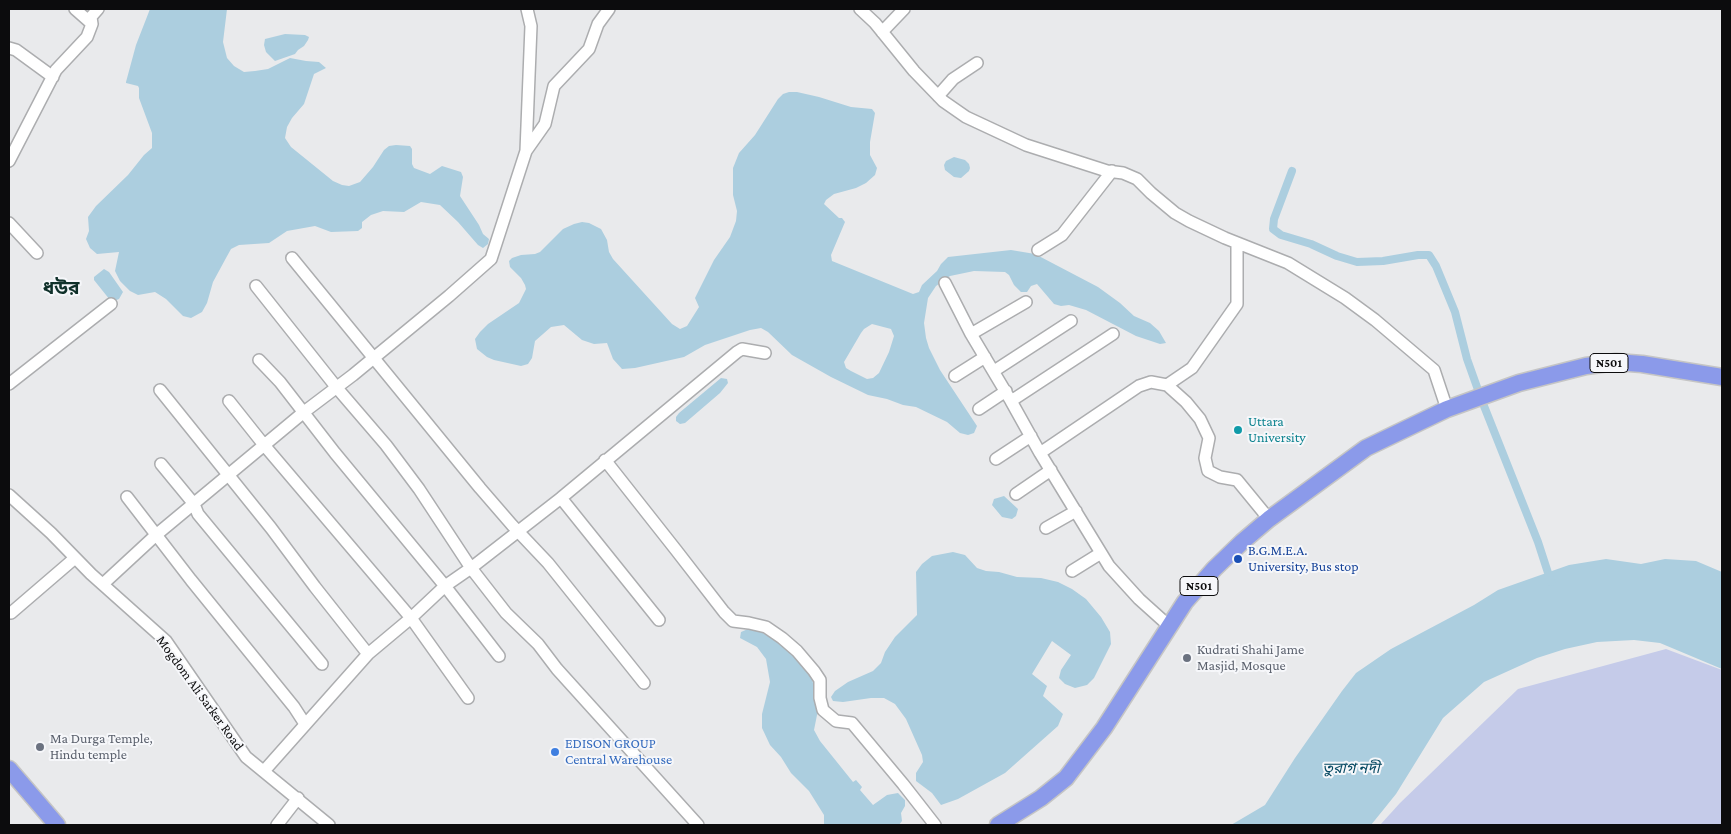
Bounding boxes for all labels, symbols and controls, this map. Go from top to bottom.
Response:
district label: ধউর [43,277,79,299]
road number: N501 [1590,353,1628,372]
place label: Uttara University [1248,414,1306,447]
marker: Uttara University [1232,424,1244,436]
place label: B.G.M.E.A. University, Bus stop [1248,543,1359,576]
marker: B.G.M.E.A. University, Bus stop [1232,553,1244,565]
road number: N501 [1180,576,1218,596]
street label: Mogdom Ali Sarker Road [153,632,247,754]
place label: Kudrati Shahi Jame Masjid, Mosque [1197,642,1304,674]
marker: Kudrati Shahi Jame Masjid, Mosque [1181,652,1193,664]
place label: Ma Durga Temple, Hindu temple [50,731,153,764]
place label: EDISON GROUP Central Warehouse [565,736,672,769]
marker: Ma Durga Temple, Hindu temple [34,741,46,753]
marker: EDISON GROUP Central Warehouse [549,746,561,758]
water label: তুরাগ নদী [1322,759,1380,777]

